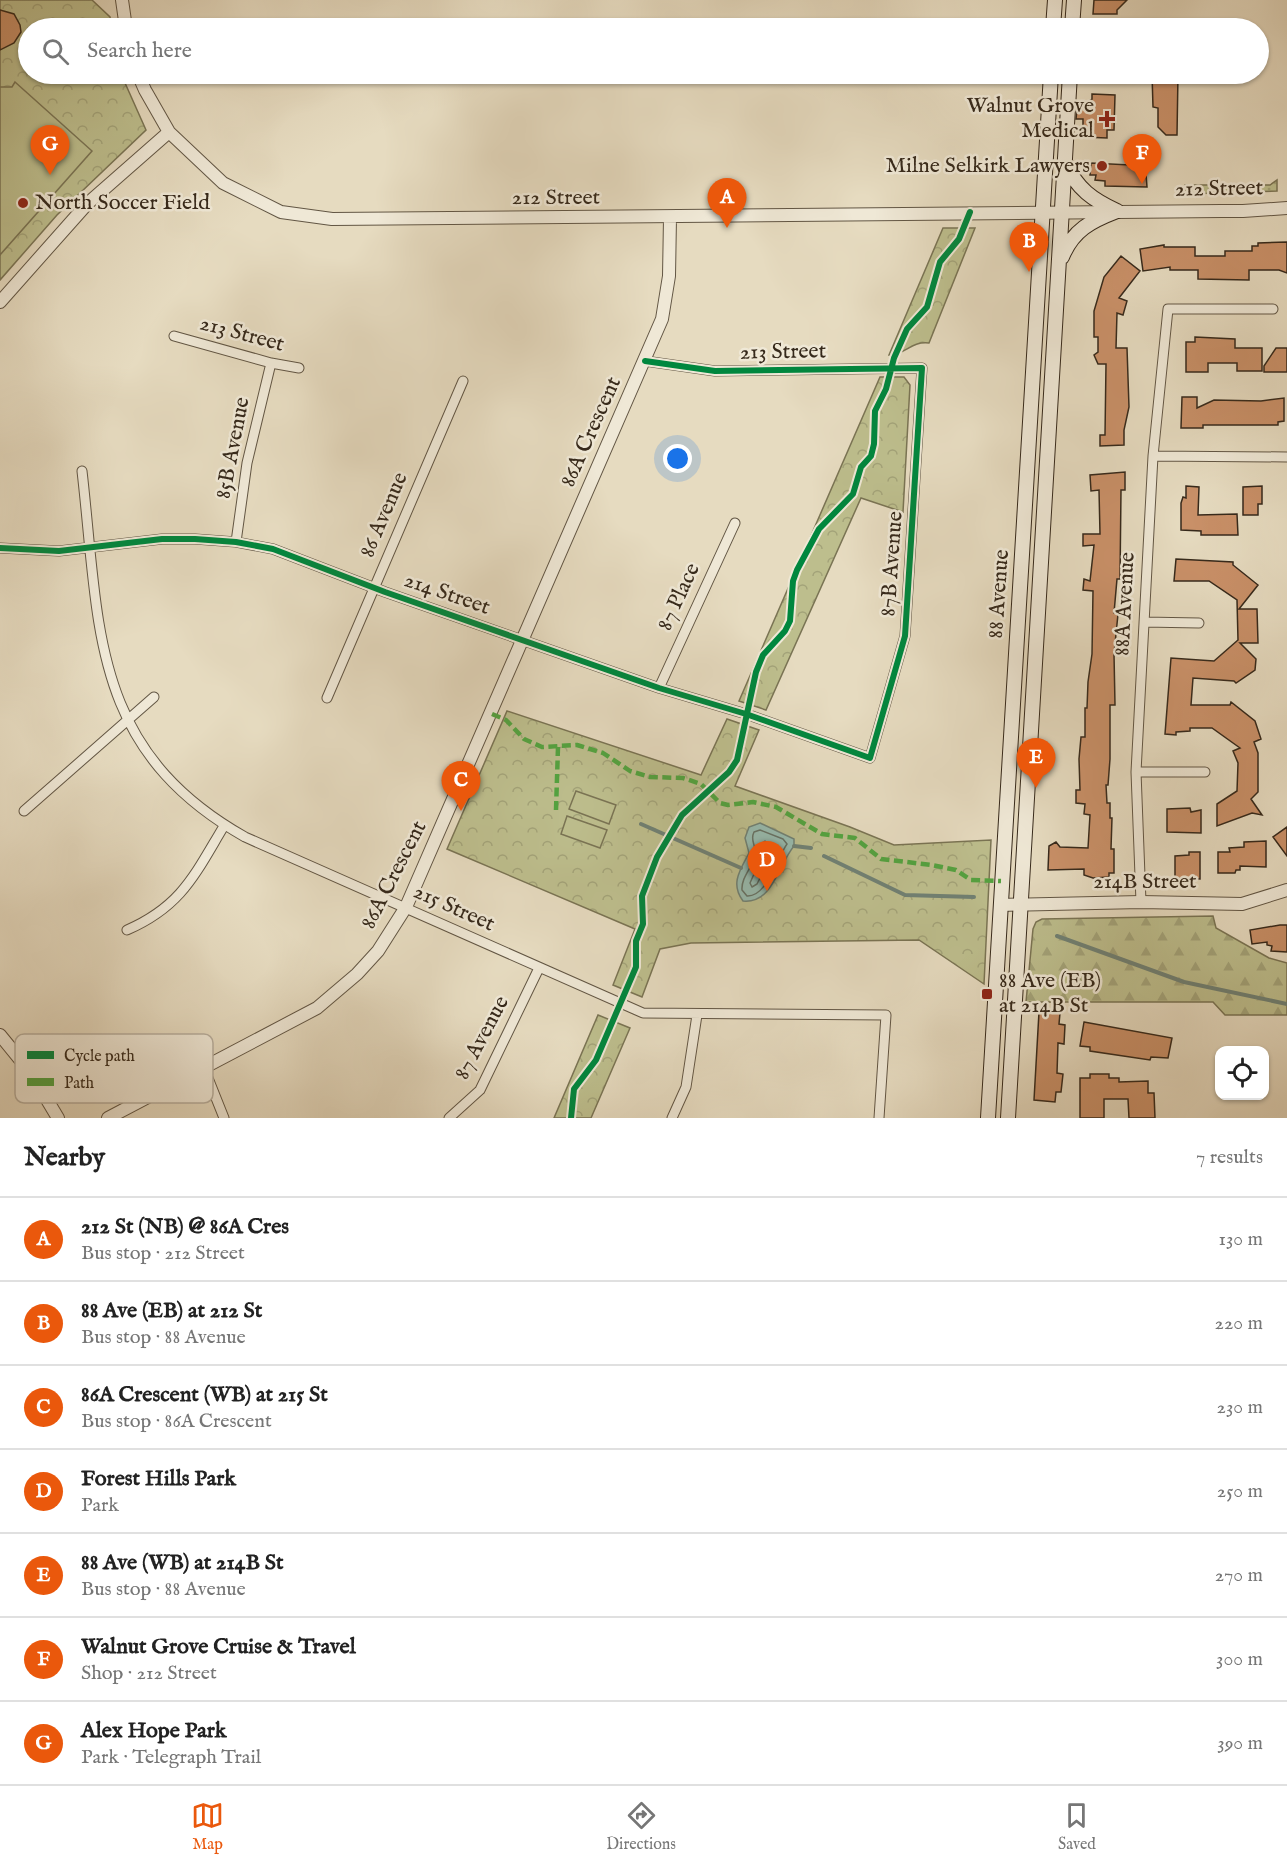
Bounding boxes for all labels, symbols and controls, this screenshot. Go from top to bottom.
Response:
search box [18,18,1269,84]
icon: search [39,35,72,68]
text: Search here [87,37,192,65]
place label: Walnut Grove Medical [967,92,1094,145]
marker: Walnut Grove Medical [1098,110,1116,128]
pin: G [31,126,70,175]
pin: F [1122,134,1162,184]
place label: Milne Selkirk Lawyers [885,152,1090,180]
marker: Milne Selkirk Lawyers [1095,159,1109,173]
street label: 212 Street [1175,174,1264,204]
pin: A [708,178,746,228]
street label: 212 Street [512,184,601,212]
place label: North Soccer Field [35,189,210,217]
marker: North Soccer Field [16,196,30,210]
pin: B [1010,222,1048,272]
street label: 213 Street [197,309,288,359]
street label: 213 Street [740,337,827,367]
street label: 86A Crescent [554,372,628,492]
street label: 85B Avenue [209,395,257,501]
your location [663,444,692,473]
street label: 86 Avenue [354,468,414,562]
street label: 87B Avenue [874,510,910,618]
street label: 88 Avenue [982,548,1016,640]
street label: 88A Avenue [1108,551,1142,657]
street label: 87 Place [651,559,707,635]
street label: 214 Street [400,566,494,622]
pin: E [1016,738,1056,788]
pin: C [442,762,480,811]
street label: 86A Crescent [355,816,433,934]
pin: D [748,842,786,891]
street label: 214B Street [1093,868,1197,896]
street label: 215 Street [409,878,499,938]
place label: 88 Ave (EB) at 214B St [999,967,1101,1020]
marker: 88 Ave (EB) at 214B St [980,987,994,1001]
street label: 87 Avenue [448,991,516,1085]
legend [15,1034,213,1103]
map controls [1215,1046,1269,1100]
button: locate [1215,1046,1269,1100]
text: Cycle path [64,1047,135,1067]
text: Path [64,1074,95,1094]
text: Nearby [24,1141,105,1174]
text: 7 results [1196,1145,1263,1170]
text: 212 St (NB) @ 86A Cres [81,1213,289,1241]
text: A [37,1227,50,1252]
text: 130 m [1218,1227,1263,1252]
text: Bus stop · 212 Street [81,1241,245,1266]
text: 88 Ave (EB) at 212 St [81,1297,262,1325]
text: B [37,1311,50,1336]
text: 220 m [1215,1311,1263,1336]
text: Bus stop · 88 Avenue [81,1325,246,1350]
text: 86A Crescent (WB) at 215 St [81,1381,328,1409]
text: C [36,1395,51,1420]
text: 230 m [1217,1395,1263,1420]
text: Bus stop · 86A Crescent [81,1409,272,1434]
text: Forest Hills Park [81,1465,236,1493]
text: D [35,1479,52,1504]
text: 250 m [1217,1479,1263,1504]
text: Park [81,1493,119,1518]
text: 88 Ave (WB) at 214B St [81,1549,284,1577]
text: E [37,1563,50,1588]
text: 270 m [1215,1563,1263,1588]
text: Bus stop · 88 Avenue [81,1577,246,1602]
text: Walnut Grove Cruise & Travel [81,1633,356,1661]
text: F [37,1647,50,1672]
text: 300 m [1216,1647,1263,1672]
text: Shop · 212 Street [81,1661,217,1686]
text: Alex Hope Park [81,1717,226,1745]
text: G [36,1731,51,1756]
text: 390 m [1217,1731,1263,1756]
text: Park · Telegraph Trail [81,1745,261,1770]
tab: Map [191,1799,224,1855]
tab: Directions [606,1799,676,1855]
tab: Saved [1058,1799,1096,1855]

